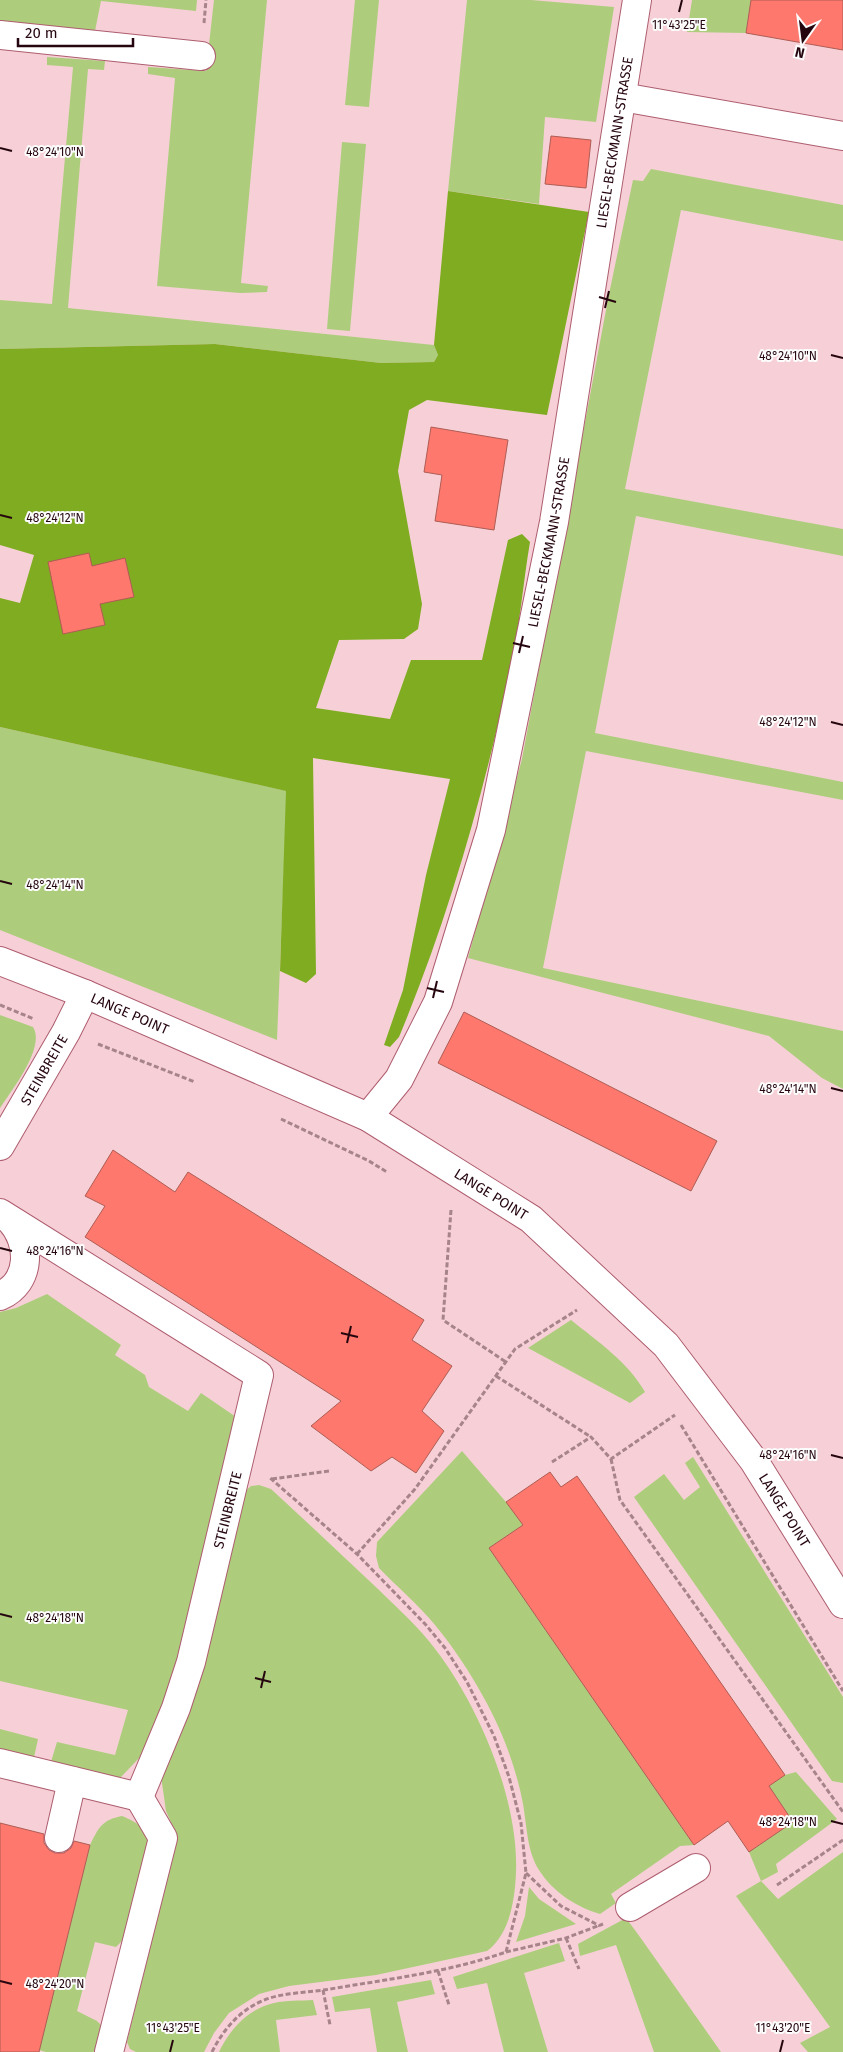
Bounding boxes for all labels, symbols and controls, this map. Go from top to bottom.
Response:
scale bar [18,15,132,47]
north arrow [778,15,828,65]
text: 11°43'25"E [652,18,706,32]
text: 20 m [25,24,58,42]
text: N [793,43,807,62]
street label: LIESEL-BECKMANN-STRASSE [592,55,636,230]
text: 48°24'10"N [26,145,84,159]
text: 48°24'10"N [759,349,817,363]
street label: LIESEL-BECKMANN-STRASSE [524,455,573,629]
text: 48°24'12"N [26,511,84,525]
text: 48°24'12"N [759,715,817,729]
text: 48°24'14"N [26,878,84,892]
street label: LANGE POINT [88,989,172,1038]
street label: STEINBREITE [17,1031,71,1108]
text: 48°24'14"N [759,1082,817,1096]
street label: LANGE POINT [451,1165,532,1224]
text: 48°24'16"N [26,1244,84,1258]
text: 48°24'16"N [759,1448,817,1462]
street label: STEINBREITE [210,1470,246,1550]
street label: LANGE POINT [755,1470,814,1551]
text: 48°24'18"N [26,1611,84,1625]
text: 48°24'18"N [759,1815,817,1829]
text: 48°24'20"N [26,1977,84,1991]
text: 11°43'25"E [146,2021,200,2035]
text: 11°43'20"E [755,2021,811,2035]

